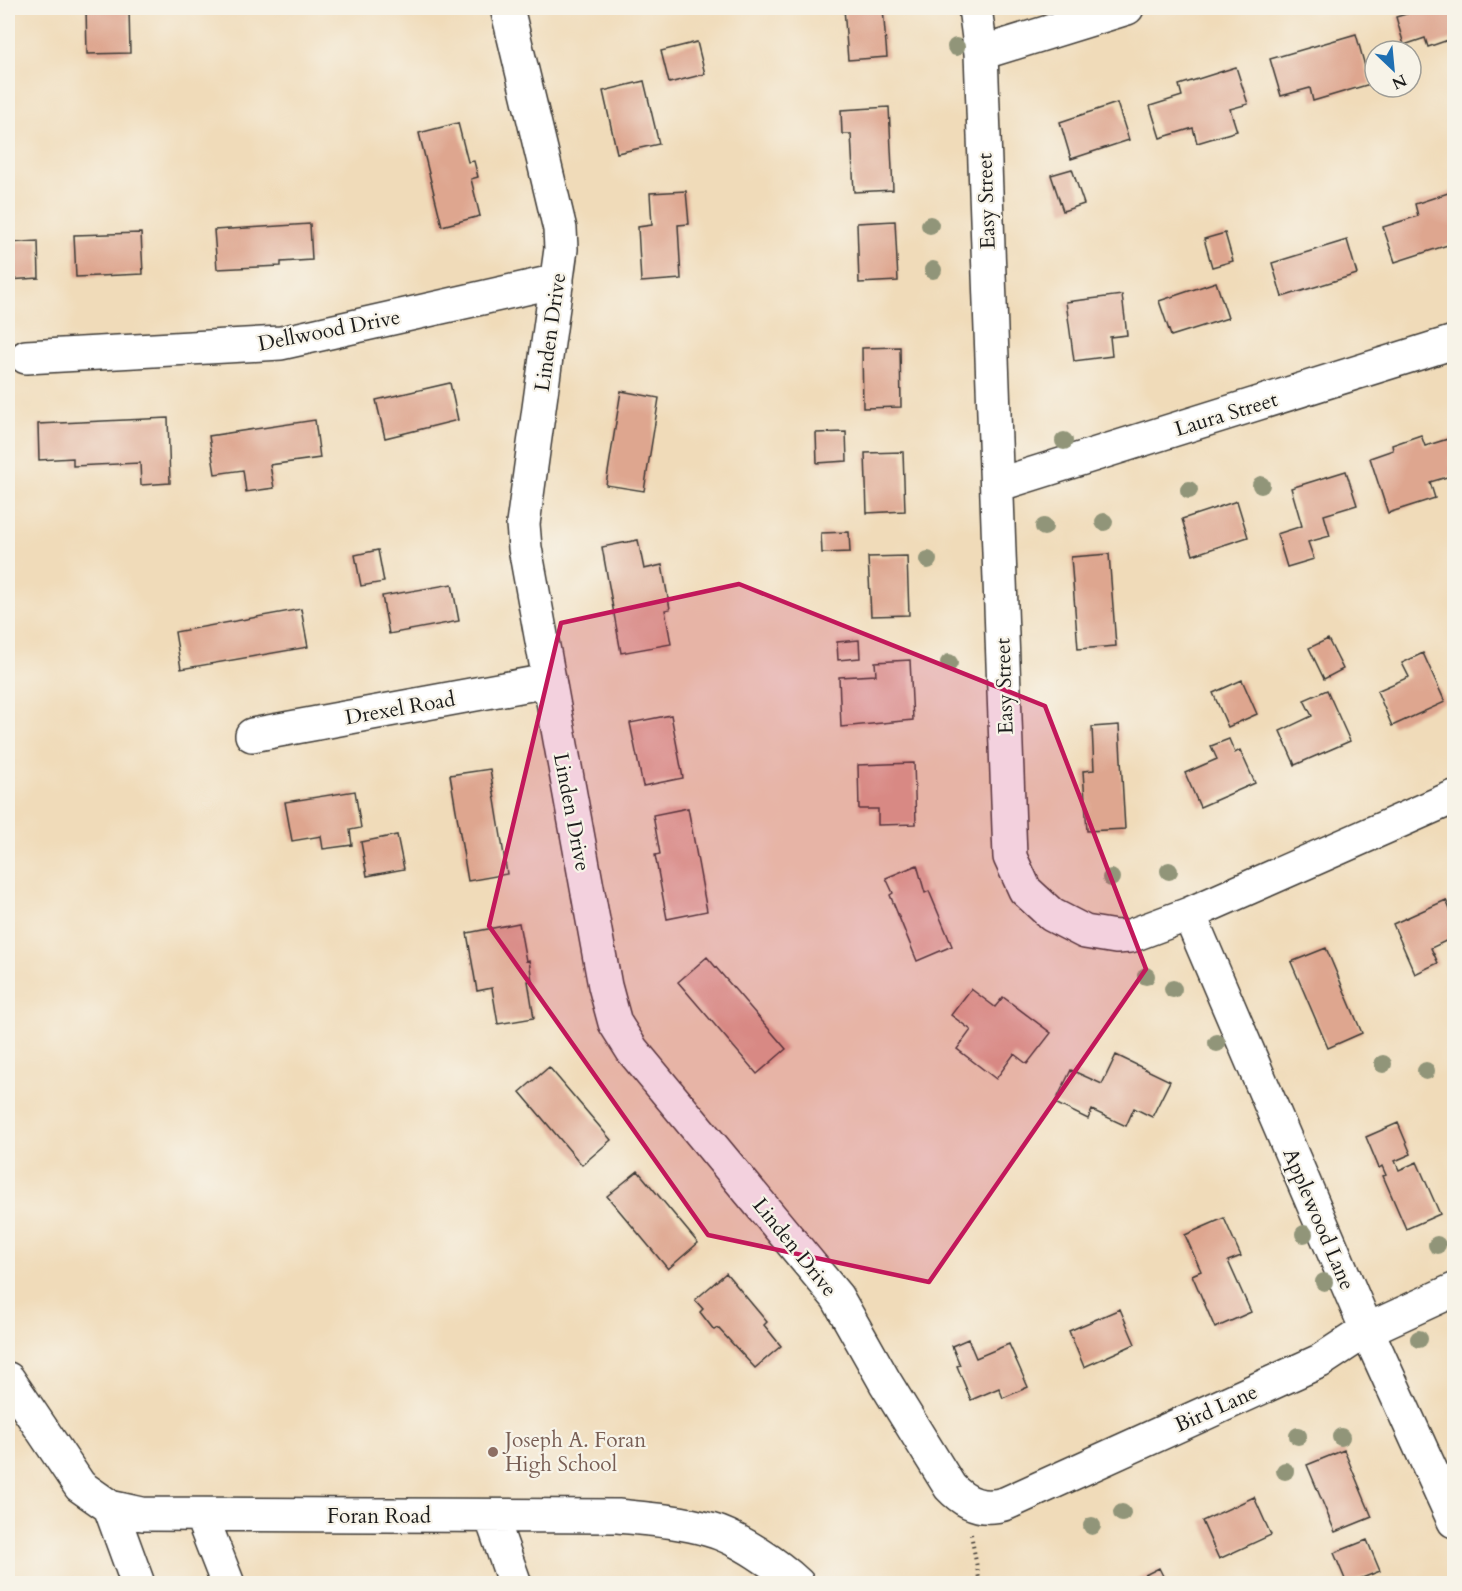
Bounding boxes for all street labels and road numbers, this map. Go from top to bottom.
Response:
street label: Easy Street [970,152,1003,250]
street label: Linden Drive [528,271,573,393]
street label: Dellwood Drive [255,302,403,359]
street label: Laura Street [1171,385,1282,444]
street label: Easy Street [988,637,1021,735]
street label: Drexel Road [343,685,457,732]
street label: Linden Drive [546,751,597,874]
street label: Applewood Lane [1276,1144,1362,1295]
street label: Linden Drive [746,1192,844,1303]
street label: Bird Lane [1170,1377,1262,1440]
street label: Foran Road [327,1502,431,1531]

